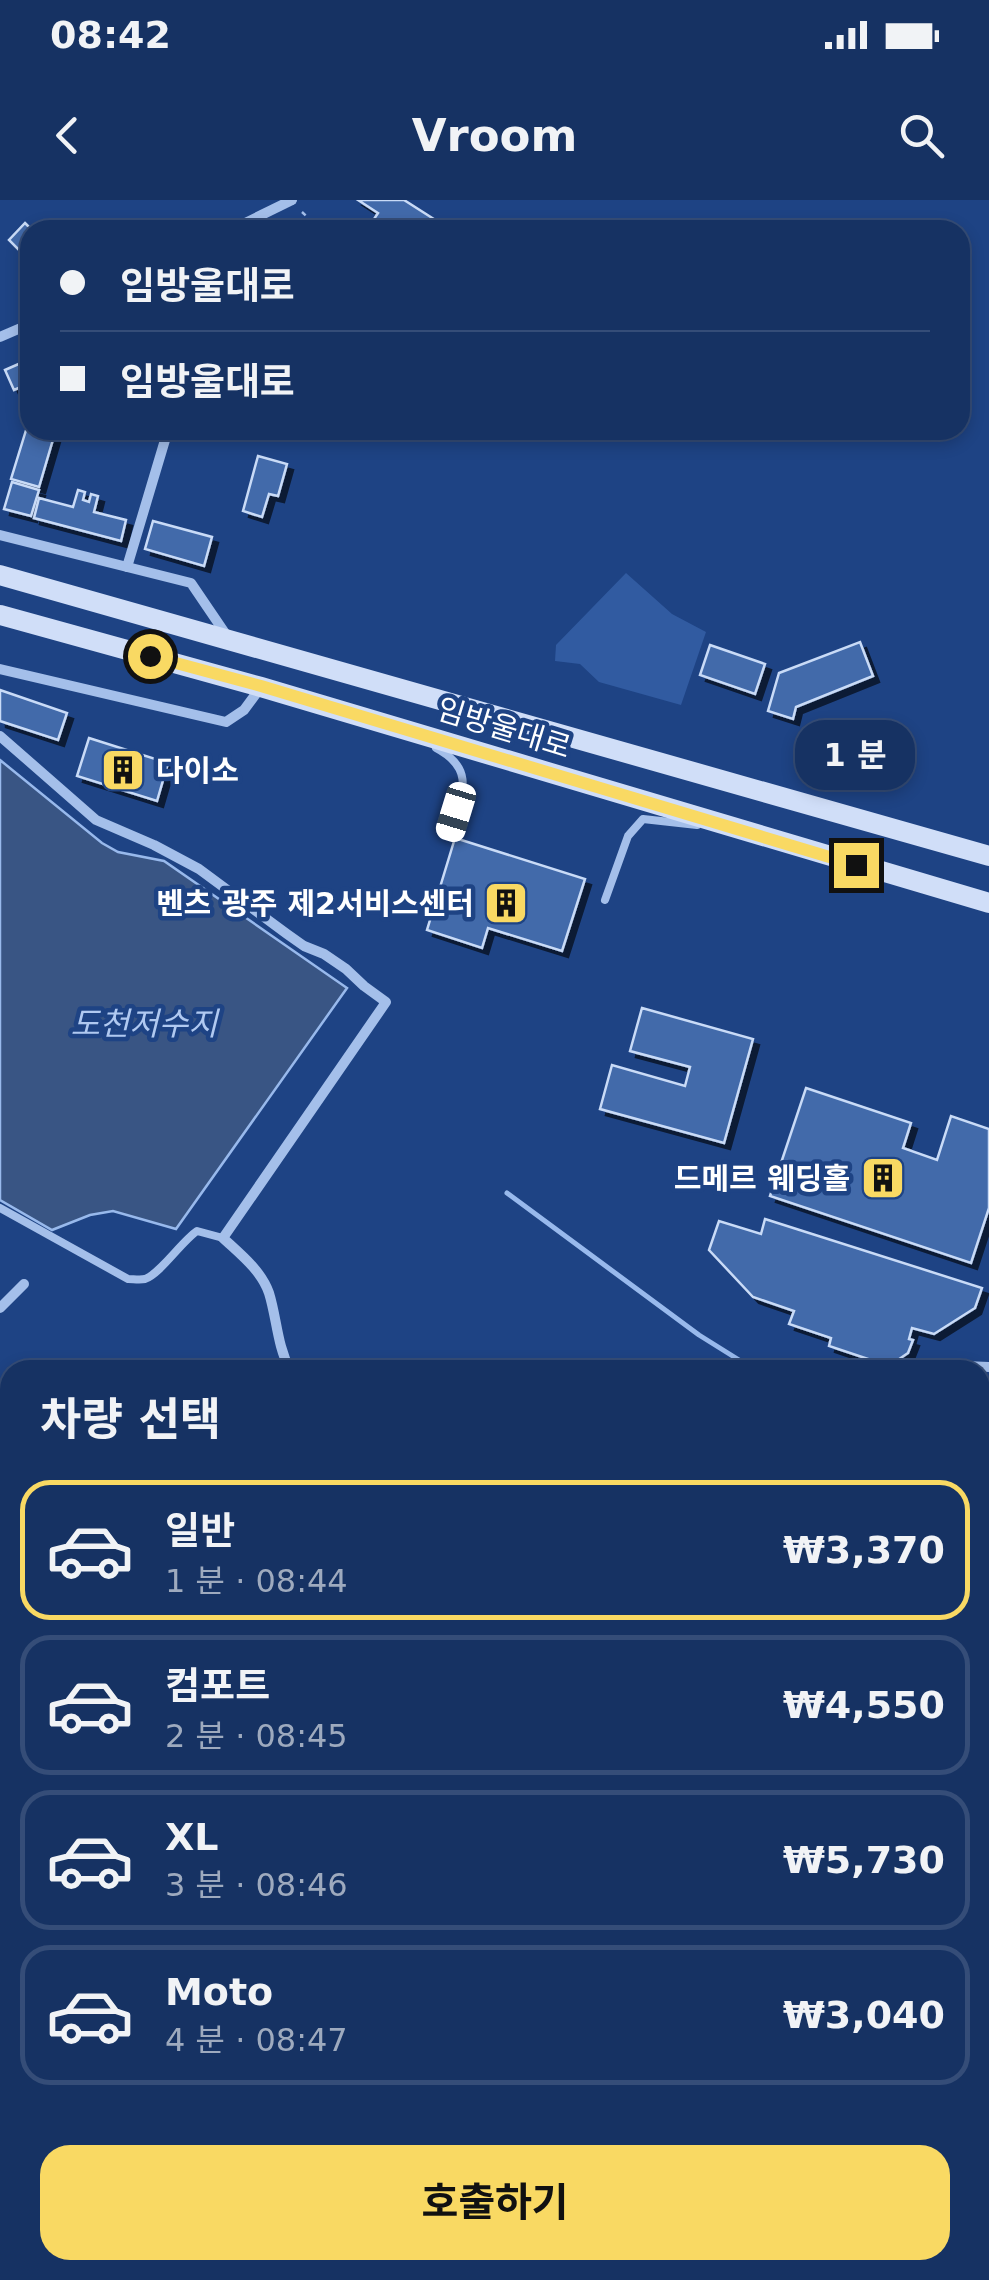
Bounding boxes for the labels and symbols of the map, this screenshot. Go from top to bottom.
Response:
route start [128,634,173,679]
street label: 임방울대로 [433,691,575,765]
callout: 1 분 [796,720,916,790]
building icon: 다이소 [100,747,146,793]
place label: 다이소 [156,753,239,788]
car [433,779,479,845]
route end [834,843,879,888]
building icon: 벤츠 광주 제2서비스센터 [483,880,529,926]
place label: 벤츠 광주 제2서비스센터 [156,886,474,921]
water label: 도천저수지 [70,1005,220,1043]
building icon: 드메르 웨딩홀 [860,1155,906,1201]
place label: 드메르 웨딩홀 [674,1161,850,1196]

